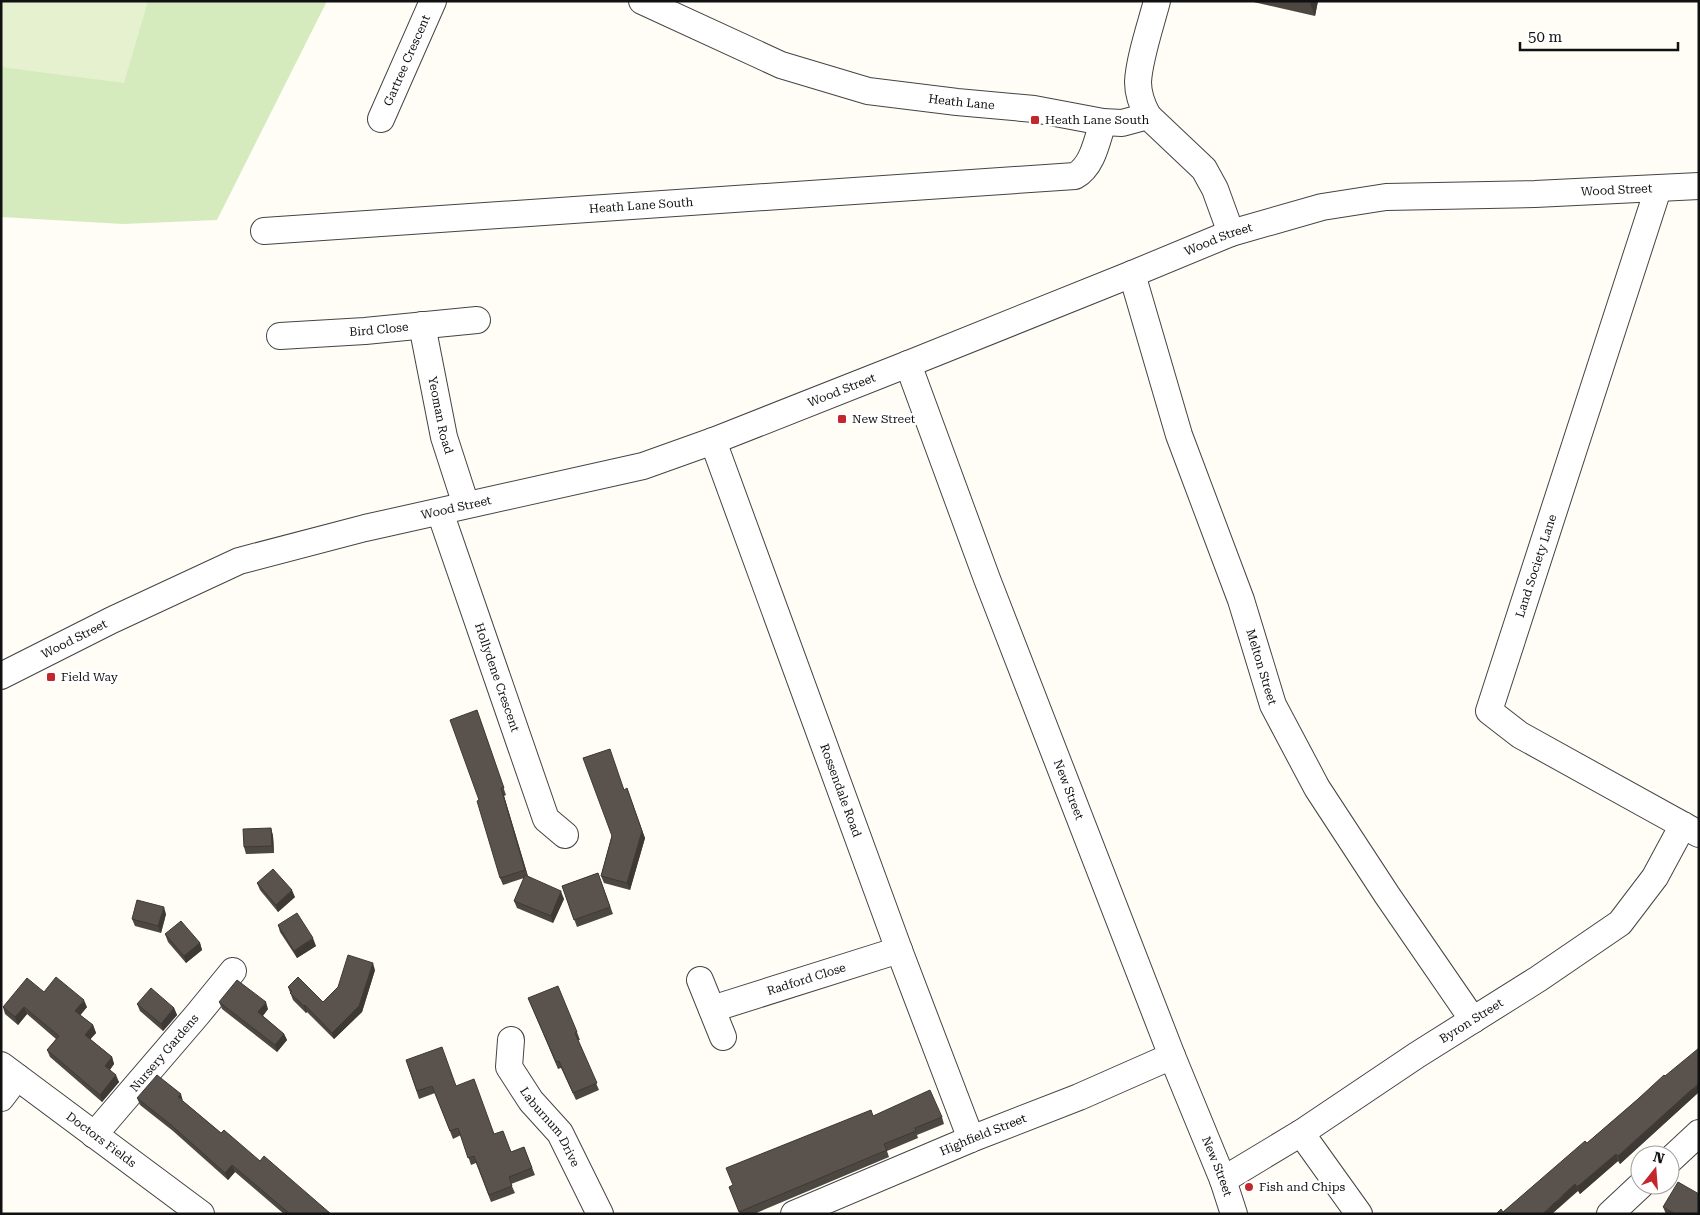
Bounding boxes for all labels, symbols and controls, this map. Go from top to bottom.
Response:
street label: Gartree Crescent [381,12,433,108]
scale bar [1520,20,1678,52]
text: 50 m [1528,28,1563,46]
street label: Heath Lane [928,92,996,112]
place label: Heath Lane South [1045,113,1149,127]
marker: Heath Lane South [1029,114,1041,126]
street label: Wood Street [1580,181,1653,199]
street label: Heath Lane South [589,195,694,216]
street label: Wood Street [1182,220,1254,259]
street label: Bird Close [349,320,409,339]
street label: Wood Street [806,370,878,410]
street label: Yeoman Road [425,375,456,456]
place label: New Street [852,412,916,426]
marker: New Street [836,413,848,425]
street label: Wood Street [420,493,493,522]
street label: Land Society Lane [1513,512,1559,619]
street label: Wood Street [39,616,110,661]
street label: Hollydene Crescent [472,621,523,734]
street label: Melton Street [1243,627,1280,707]
place label: Field Way [61,670,119,684]
marker: Field Way [45,671,57,683]
street label: Rossendale Road [817,742,864,839]
street label: New Street [1051,758,1087,822]
street label: Radford Close [765,960,848,998]
street label: Byron Street [1437,995,1506,1046]
street label: Nursery Gardens [127,1011,202,1095]
street label: Laburnum Drive [517,1085,583,1169]
street label: Doctors Fields [64,1109,139,1170]
street label: Highfield Street [938,1111,1029,1158]
street label: New Street [1199,1134,1235,1199]
north arrow [1630,1145,1680,1195]
text: N [1651,1148,1667,1167]
place label: Fish and Chips [1259,1180,1346,1194]
marker: Fish and Chips [1243,1181,1255,1193]

